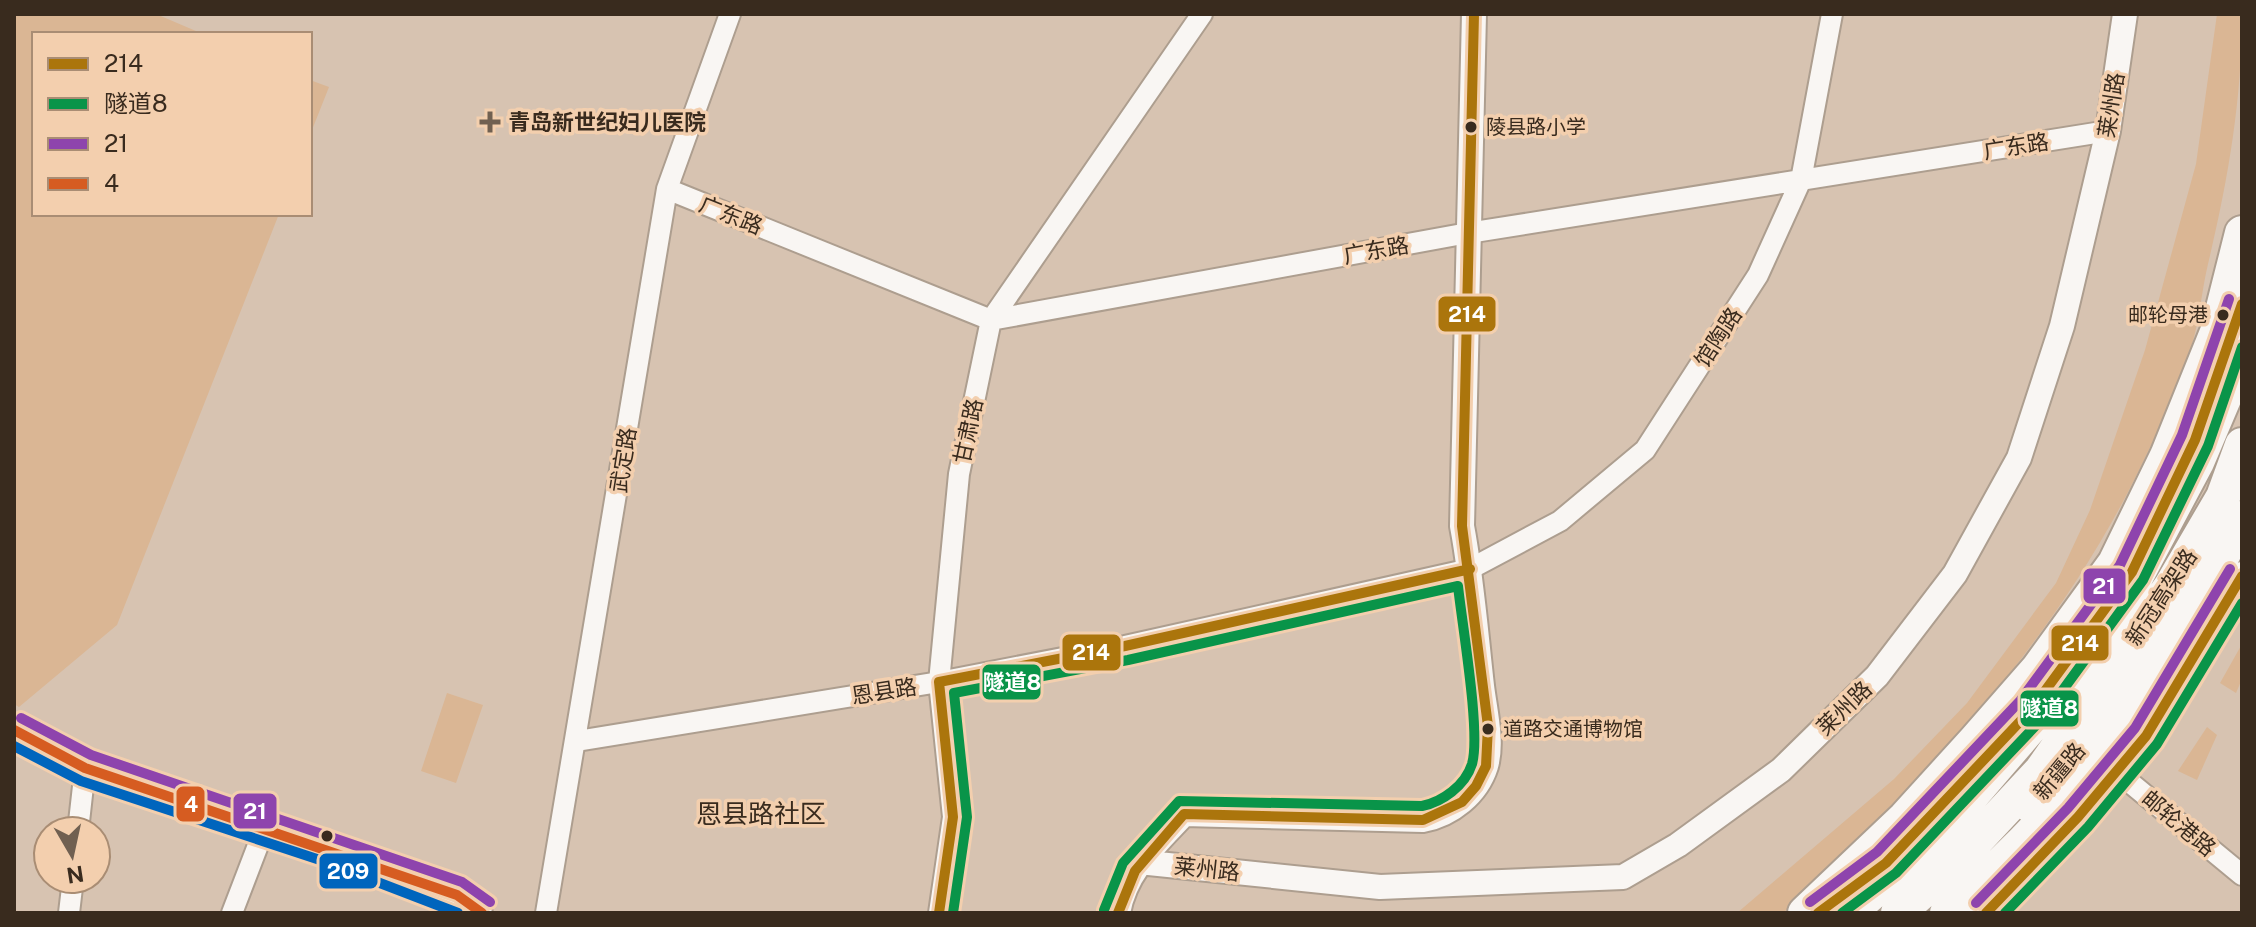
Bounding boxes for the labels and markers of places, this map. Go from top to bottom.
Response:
place label: 青岛新世纪妇儿医院 [508,109,706,135]
marker: 青岛新世纪妇儿医院 [479,111,501,133]
place label: 陵县路小学 [1486,115,1586,139]
marker: 陵县路小学 [1463,119,1479,135]
place label: 邮轮母港 [2128,303,2208,327]
marker: 邮轮母港 [2215,307,2231,323]
place label: 道路交通博物馆 [1503,717,1643,741]
marker: 道路交通博物馆 [1480,721,1496,737]
unlabelled marker [319,828,335,844]

